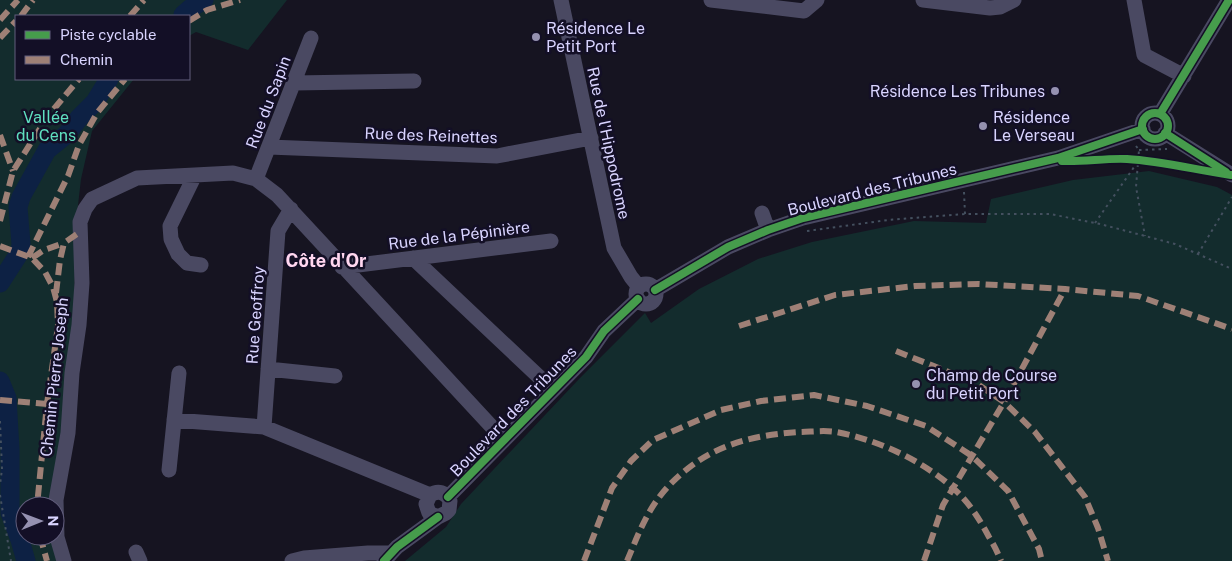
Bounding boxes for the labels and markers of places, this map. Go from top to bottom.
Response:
place label: Résidence Le Petit Port [546,19,645,56]
marker: Résidence Le Petit Port [530,31,542,43]
place label: Résidence Les Tribunes [870,82,1045,101]
marker: Résidence Les Tribunes [1049,85,1061,97]
place label: Résidence Le Verseau [993,108,1075,145]
marker: Résidence Le Verseau [977,120,989,132]
place label: Champ de Course du Petit Port [926,366,1057,403]
marker: Champ de Course du Petit Port [910,378,922,390]

